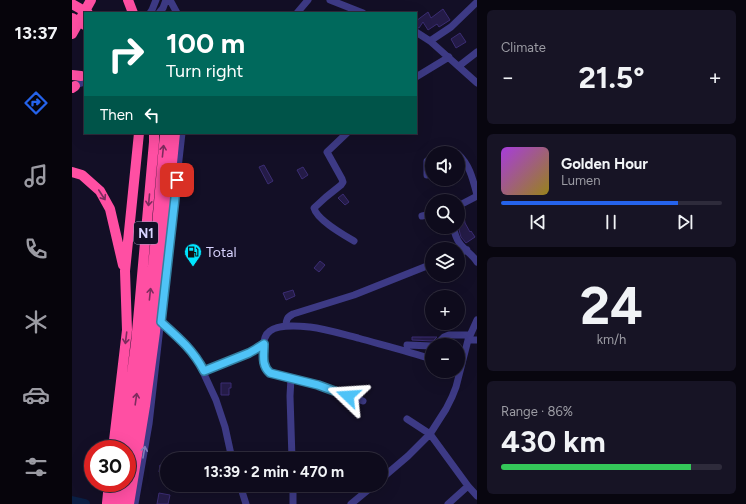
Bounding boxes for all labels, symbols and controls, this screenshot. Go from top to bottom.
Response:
text: 13:37 [14,22,58,44]
text: 100 m [166,26,245,60]
icon: right [100,28,152,80]
text: Climate [501,40,546,55]
text: 21.5° [578,59,645,96]
text: Turn right [166,60,243,82]
text: − [501,64,515,91]
text: + [708,64,722,91]
icon: directions [22,89,50,117]
icon: left [141,104,163,126]
text: Then [100,106,133,124]
one-way arrow [160,145,167,158]
map controls [425,146,465,378]
button: sound [425,146,465,186]
text: Golden Hour [561,155,648,173]
icon: music [22,162,50,190]
pin [160,163,194,197]
icon: arrive [166,169,188,191]
text: Lumen [561,173,600,188]
one-way arrow [98,190,106,201]
one-way arrow [145,193,152,206]
button: search [425,194,465,234]
icon: previous [527,211,549,233]
icon: pause [600,211,622,233]
icon: next [674,211,696,233]
road number: N1 [134,222,158,244]
icon: phone [22,235,50,263]
fuel station icon: Total [183,242,203,267]
button: layers [425,242,465,282]
place label: Total [206,244,236,261]
text: 24 [580,275,643,337]
one-way arrow [146,288,154,301]
button: + [425,290,465,330]
icon: climate [22,308,50,336]
one-way arrow [123,331,130,344]
text: km/h [597,332,626,347]
button: − [425,338,465,378]
position arrow [327,375,369,417]
icon: car [22,381,50,409]
one-way arrow [132,393,140,406]
text: Range · 86% [501,404,573,419]
text: 430 km [501,423,606,460]
speed limit sign: 30 [84,440,136,492]
one-way arrow [140,446,148,459]
icon: filters [22,453,50,481]
text: 13:39 · 2 min · 470 m [204,463,344,481]

